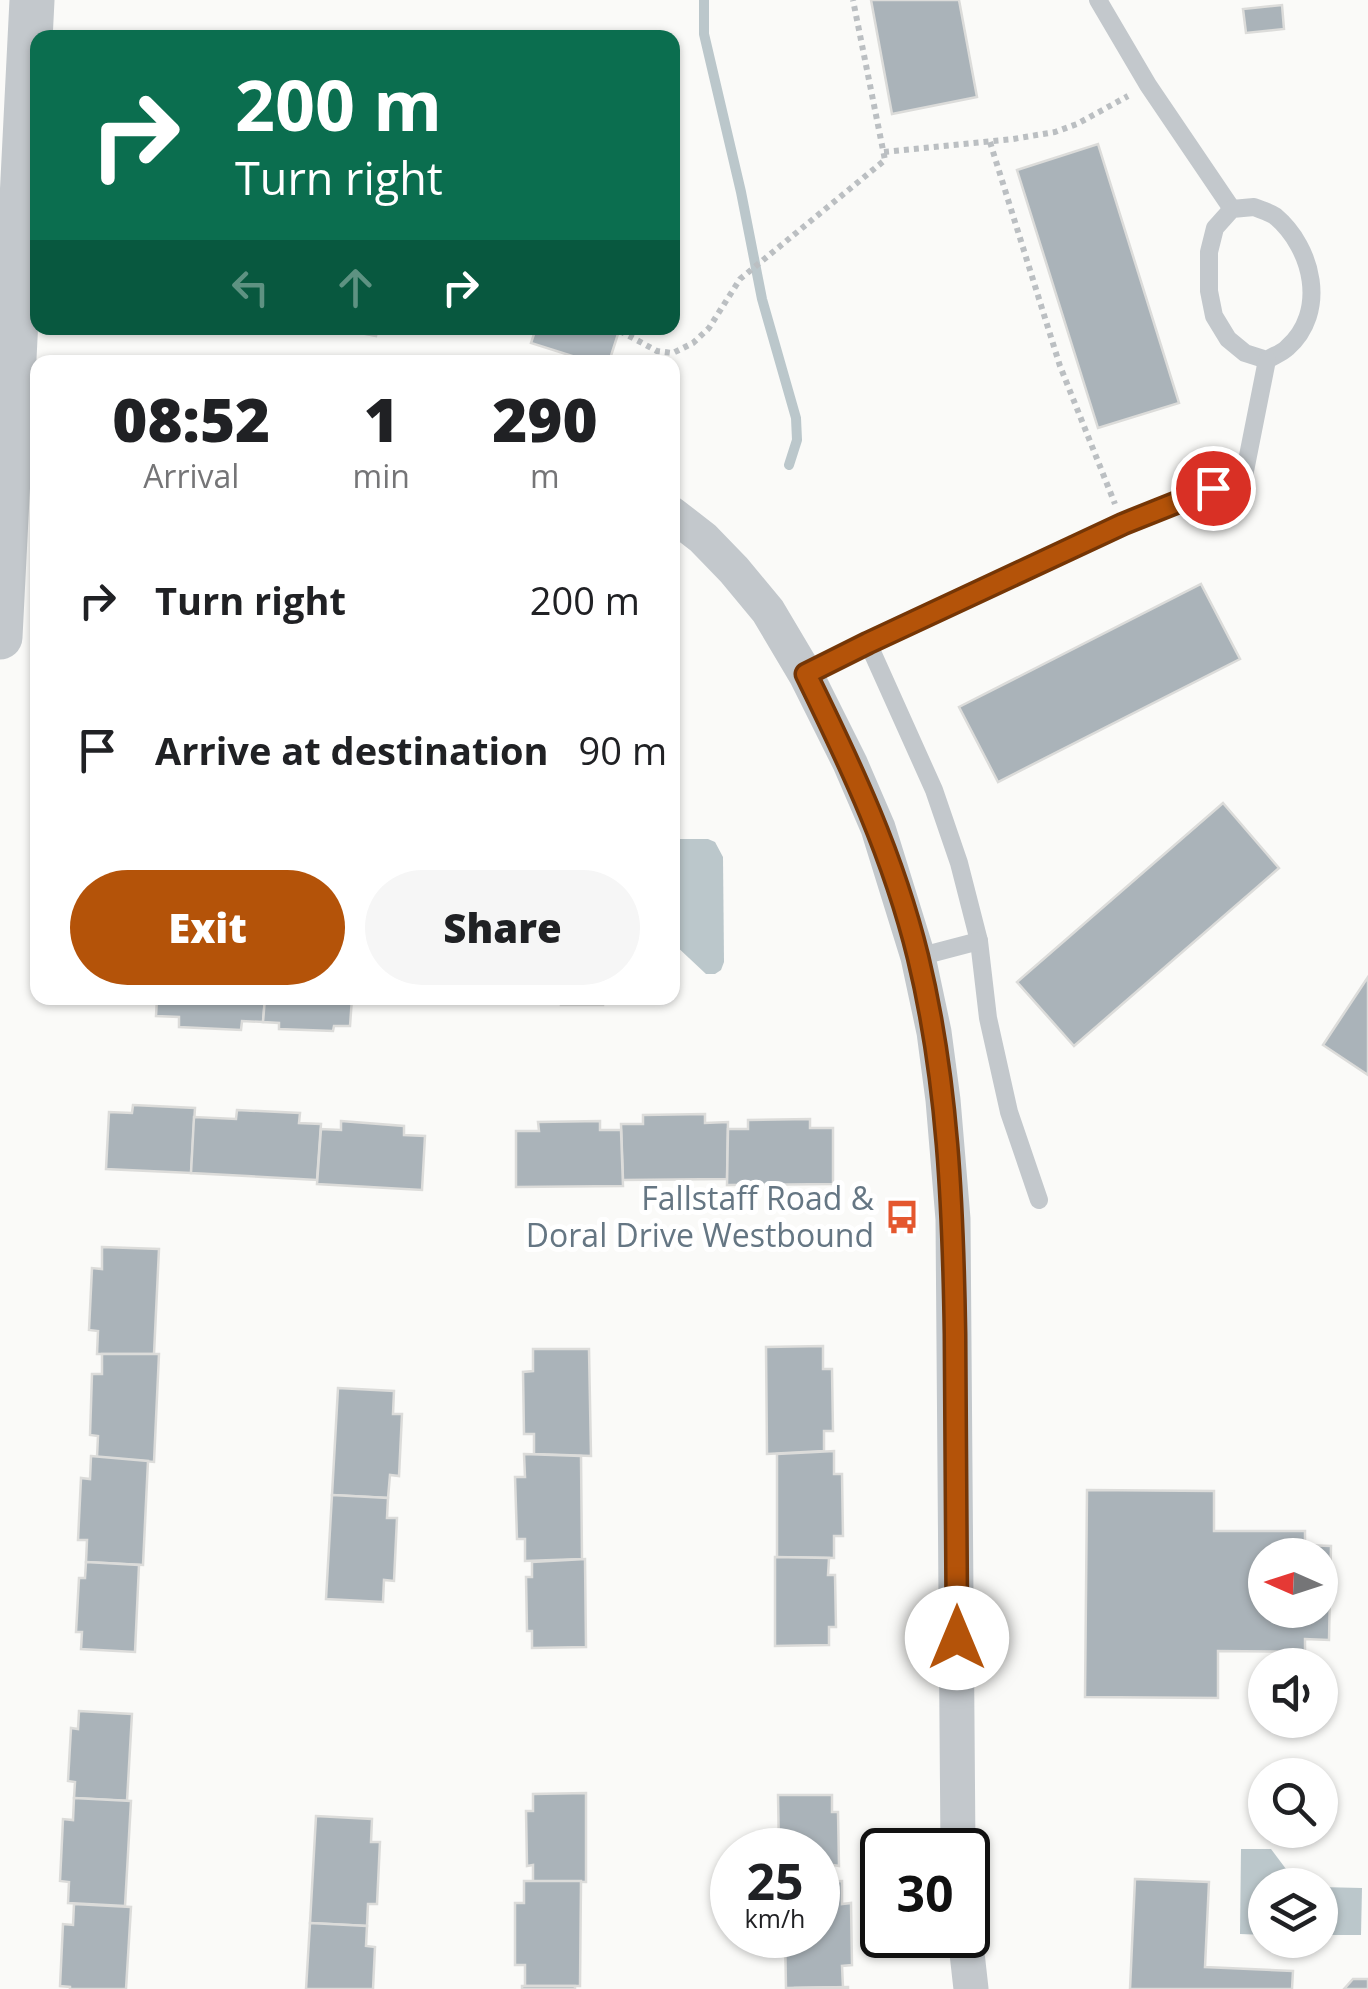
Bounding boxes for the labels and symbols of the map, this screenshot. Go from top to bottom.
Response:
pin [1171,446,1256,531]
place label: Fallstaff Road & Doral Drive Westbound [526,1176,875,1256]
bus stop icon: Fallstaff Road & Doral Drive Westbound [883,1198,921,1236]
north arrow [1248,1538,1338,1628]
position arrow [905,1586,1009,1690]
speed limit sign: 30 [860,1828,990,1958]

